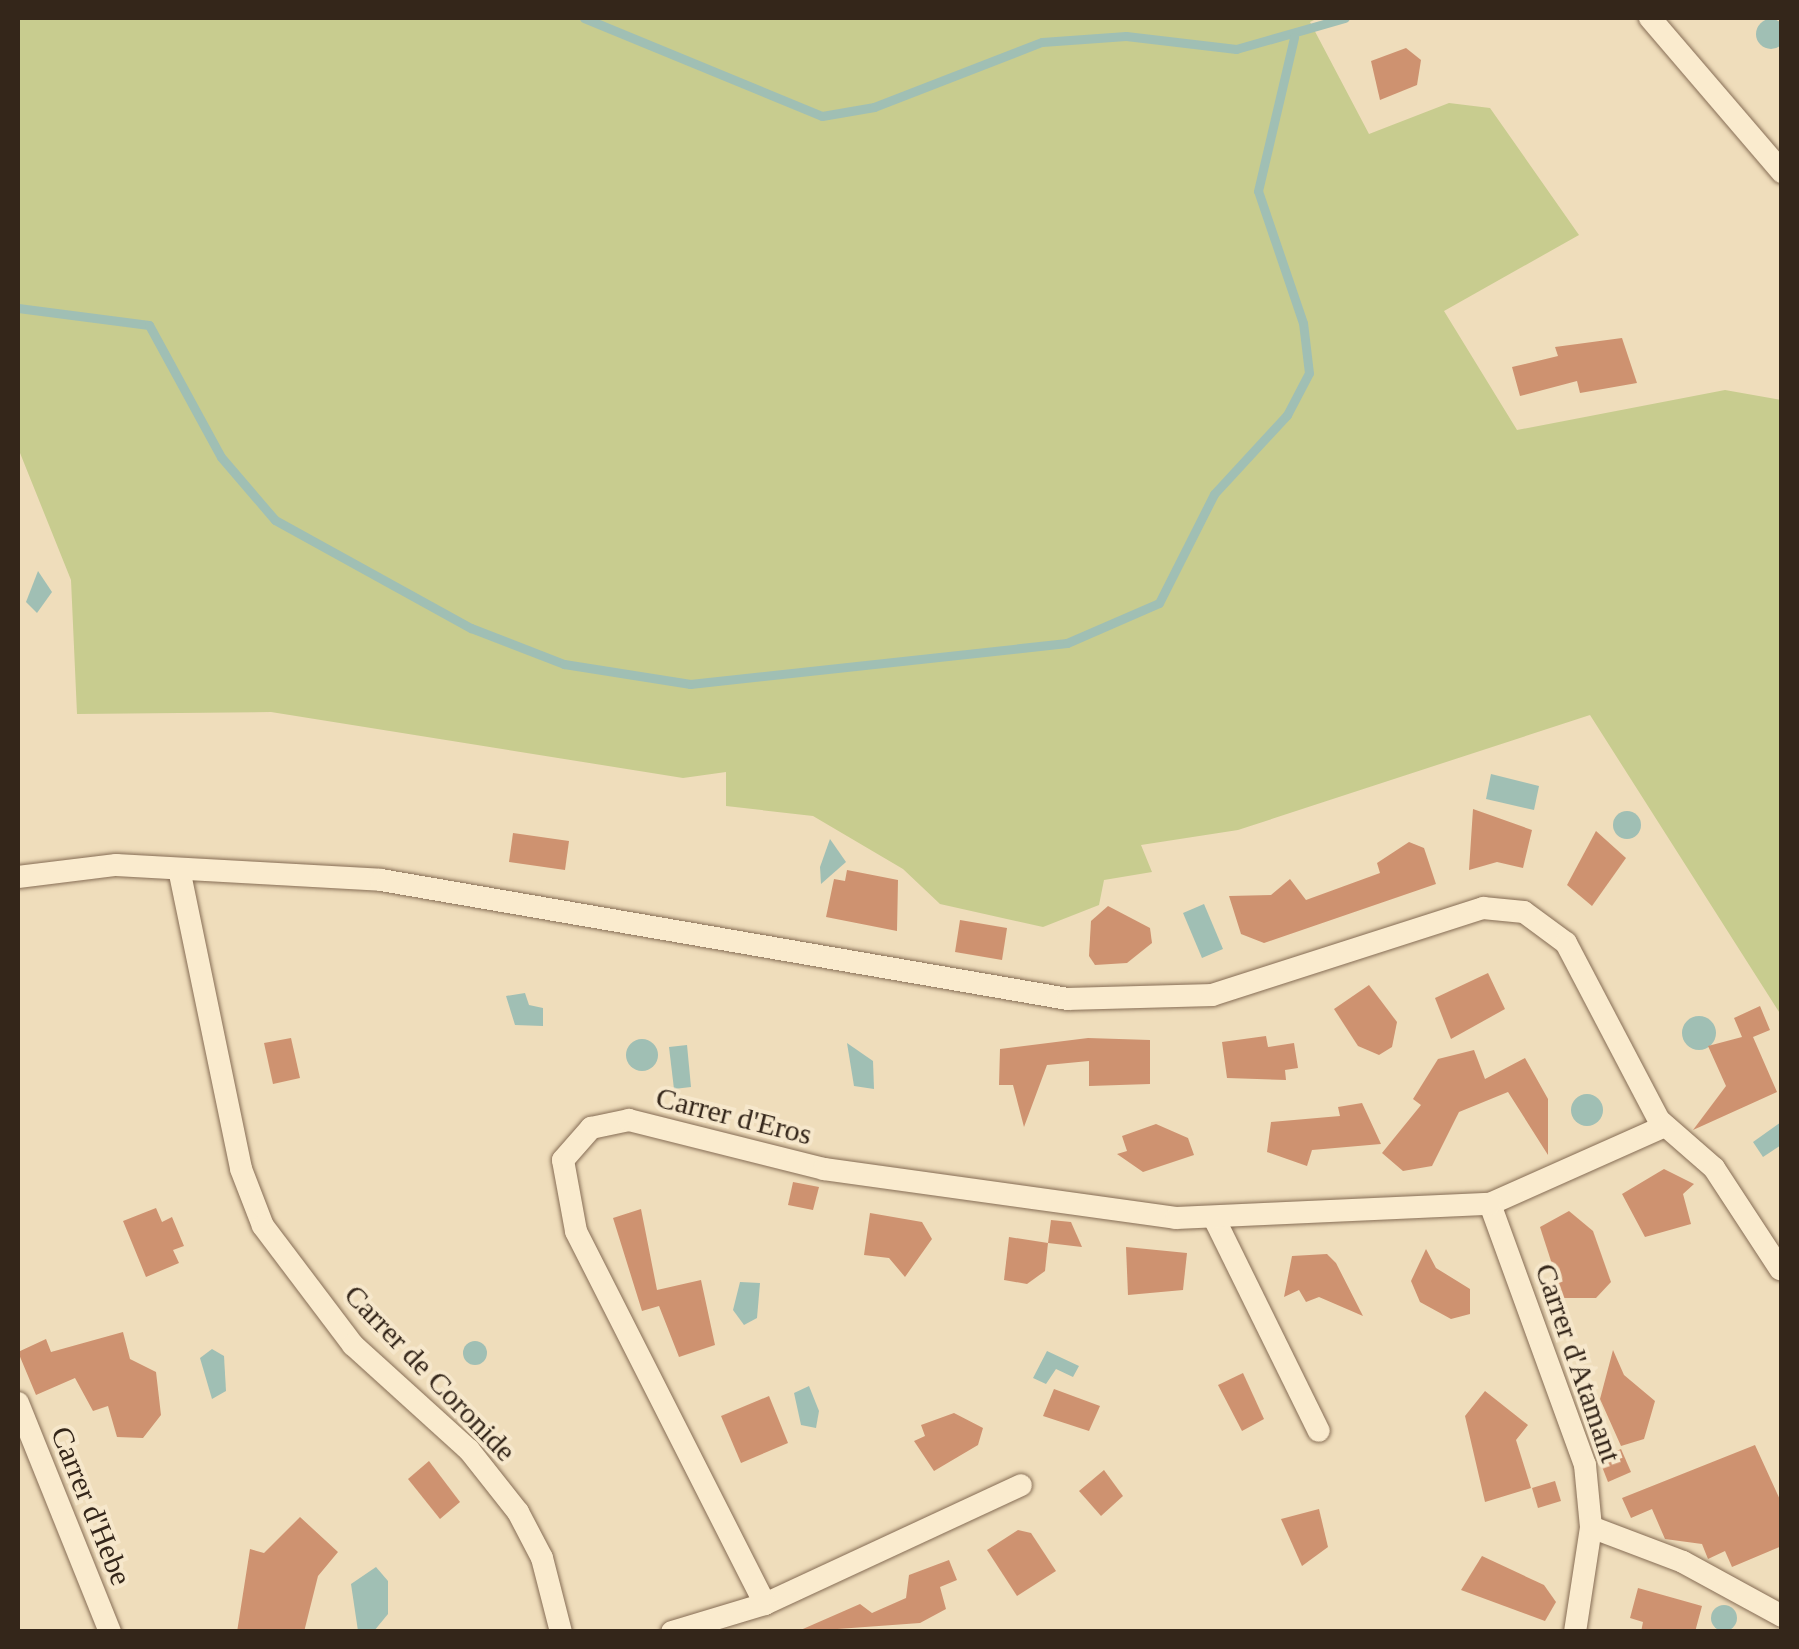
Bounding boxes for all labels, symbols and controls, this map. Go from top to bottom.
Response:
street label: Carrer d'Eros [652,1079,816,1153]
street label: Carrer d'Atamant [1527,1259,1629,1467]
street label: Carrer de Coronide [337,1277,523,1469]
street label: Carrer d'Hebe [43,1421,139,1591]

